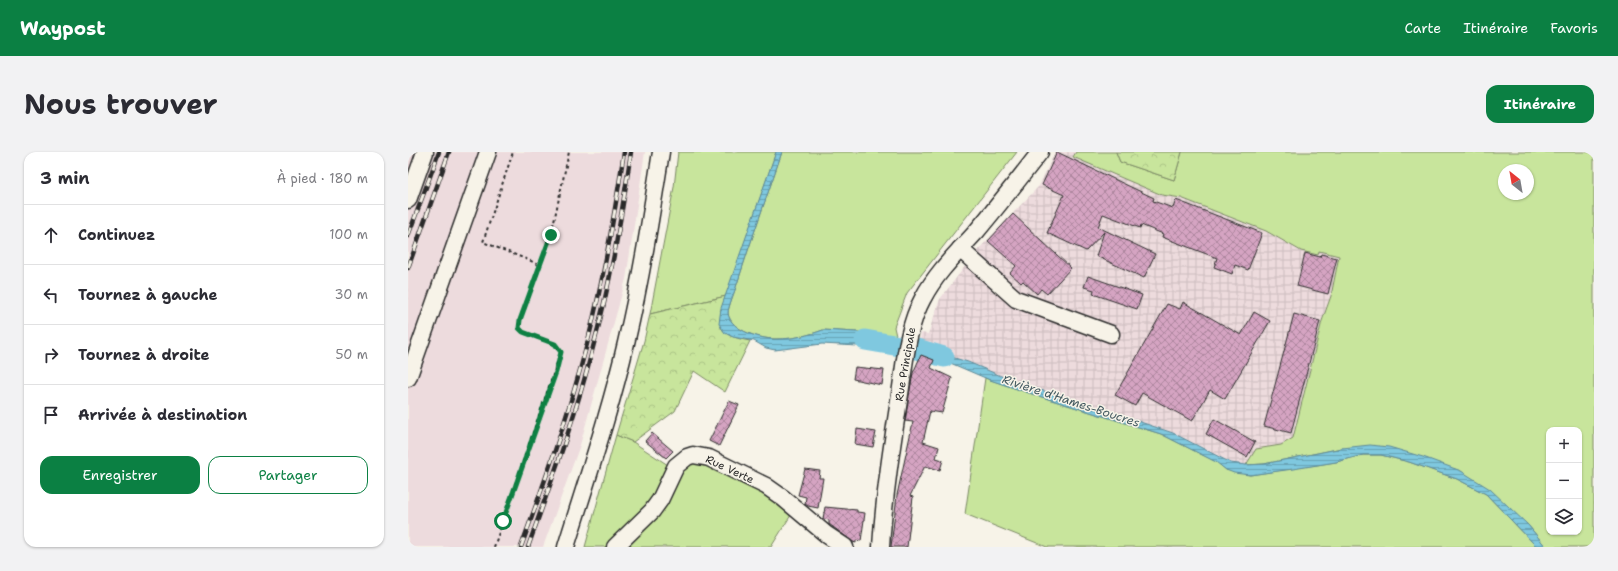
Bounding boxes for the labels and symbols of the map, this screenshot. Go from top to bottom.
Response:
north arrow [1498,164,1534,200]
route end [542,226,560,244]
street label: Rue Principale [892,326,919,402]
water label: Rivière d'Hames-Boucres [1000,371,1142,431]
street label: Rue Verte [703,452,756,487]
route start [494,512,512,530]

